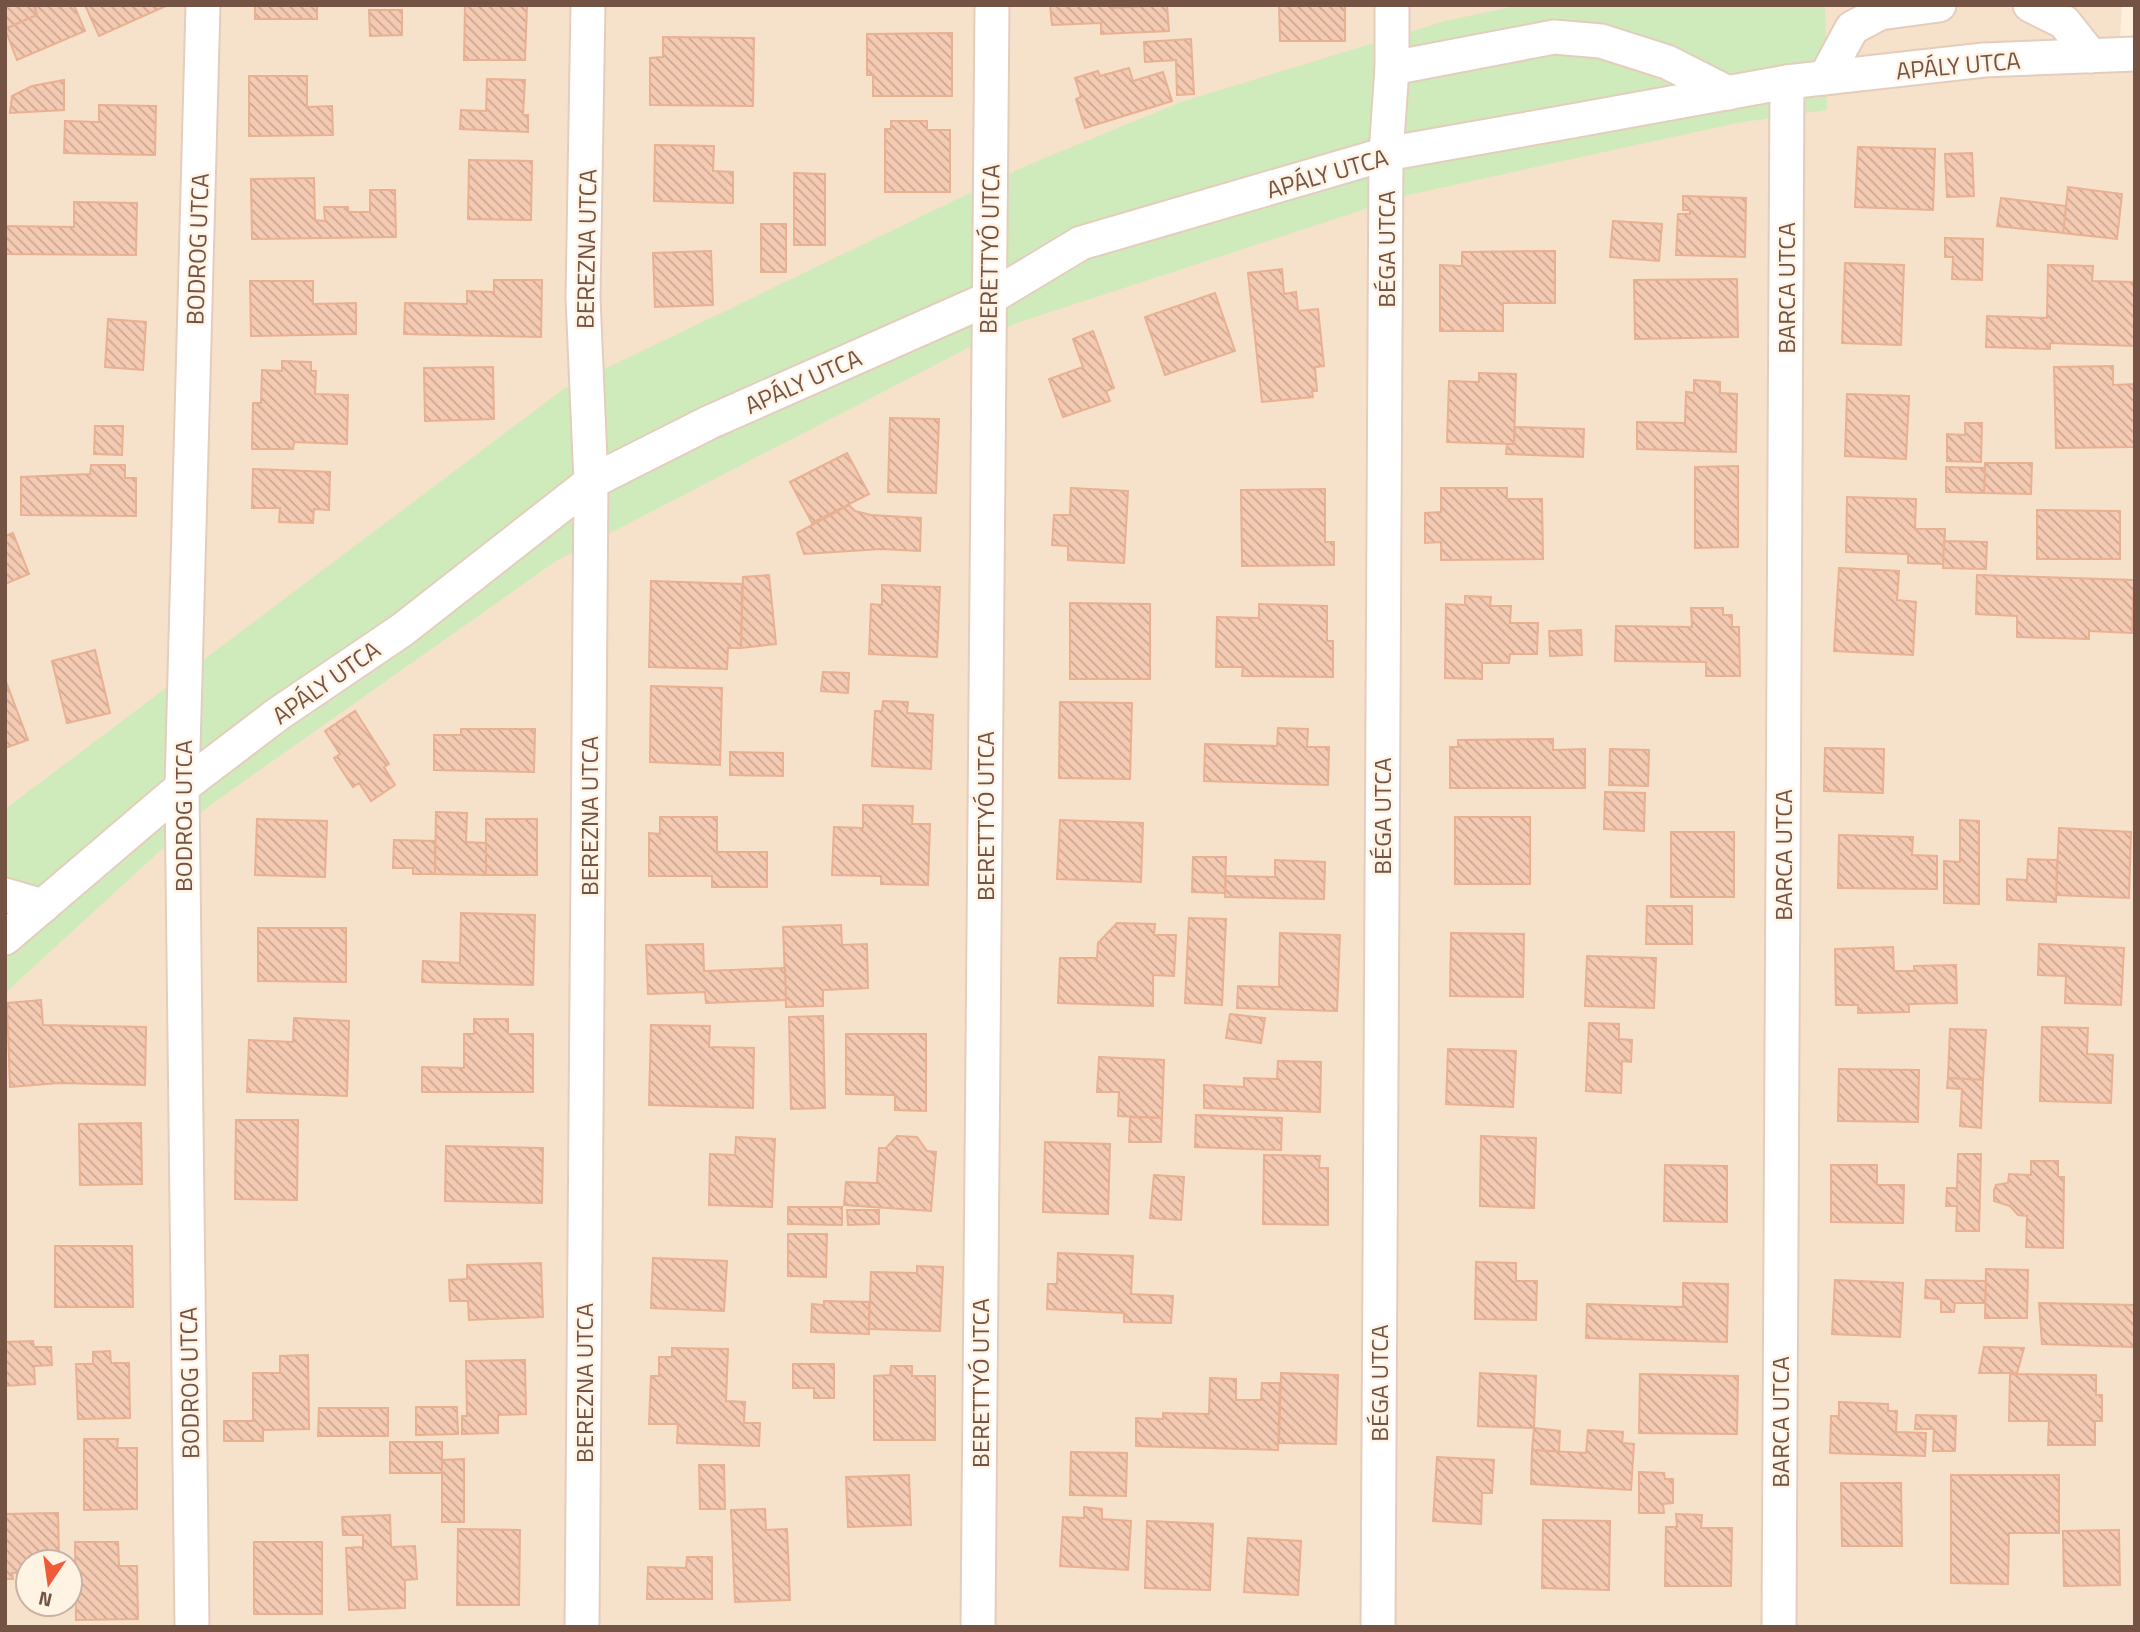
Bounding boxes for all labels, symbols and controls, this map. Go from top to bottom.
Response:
street label: APÁLY UTCA [1894,42,2022,88]
street label: APÁLY UTCA [1262,139,1392,207]
street label: BERETTYÓ UTCA [970,164,1008,334]
street label: BEREZNA UTCA [567,169,605,329]
street label: BODROG UTCA [176,172,218,326]
street label: BÉGA UTCA [1368,190,1404,308]
street label: BARCA UTCA [1768,222,1804,354]
street label: APÁLY UTCA [739,339,867,423]
street label: APÁLY UTCA [265,631,387,733]
street label: BERETTYÓ UTCA [967,731,1003,901]
street label: BEREZNA UTCA [571,736,607,896]
street label: BODROG UTCA [165,740,201,892]
street label: BÉGA UTCA [1364,757,1400,875]
street label: BARCA UTCA [1765,789,1801,921]
street label: BERETTYÓ UTCA [962,1298,998,1468]
street label: BEREZNA UTCA [566,1303,602,1463]
street label: BODROG UTCA [170,1307,208,1459]
street label: BÉGA UTCA [1361,1324,1397,1442]
street label: BARCA UTCA [1762,1356,1798,1488]
north arrow [14,1548,84,1618]
text: N [35,1584,55,1616]

